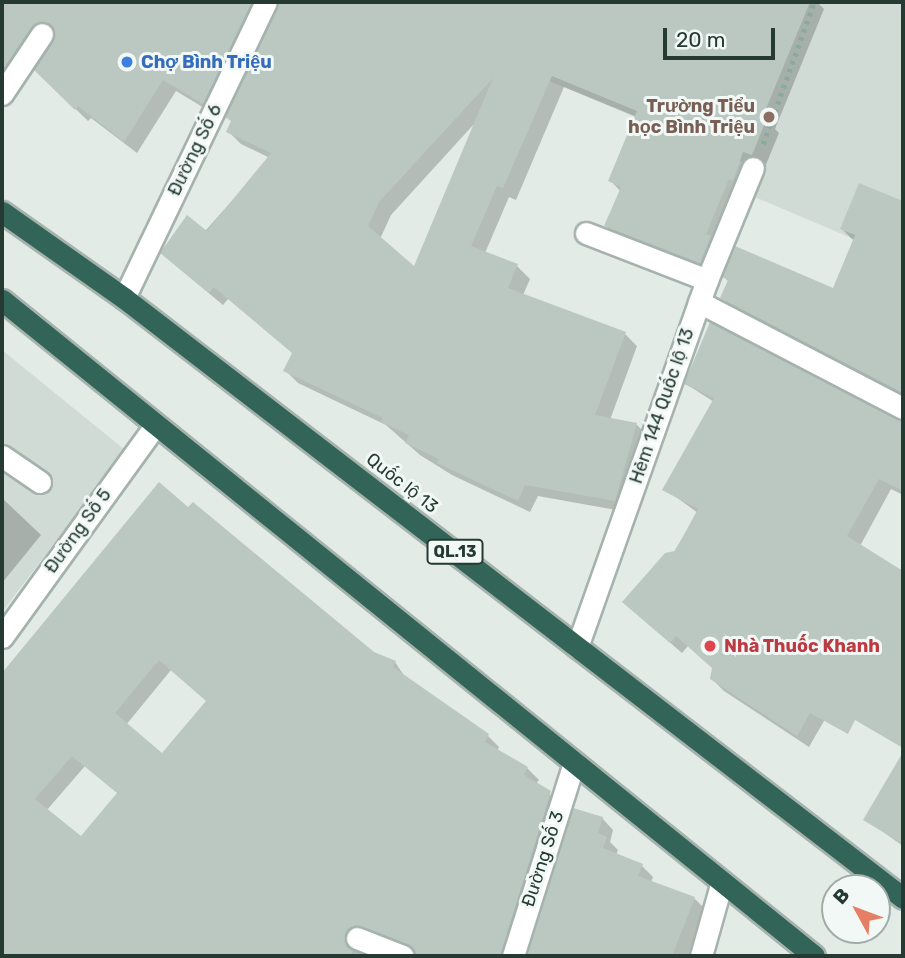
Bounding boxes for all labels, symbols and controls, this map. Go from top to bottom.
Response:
scale bar [667,14,779,58]
text: 20 m [676,27,725,52]
place label: Chợ Bình Triệu [141,51,272,73]
marker: Chợ Bình Triệu [119,54,135,70]
place label: Trường Tiểu học Bình Triệu [628,96,755,138]
street label: Đường Số 6 [164,101,226,199]
marker: Trường Tiểu học Bình Triệu [761,109,777,125]
street label: Hẻm 144 Quốc lộ 13 [625,326,699,486]
street label: Quốc lộ 13 [362,448,442,518]
street label: Đường Số 5 [40,485,116,577]
road number: QL.13 [425,540,485,565]
place label: Nhà Thuốc Khanh [724,635,880,657]
marker: Nhà Thuốc Khanh [702,638,718,654]
street label: Đường Số 3 [517,808,569,910]
north arrow [821,874,891,944]
text: B [828,884,854,909]

